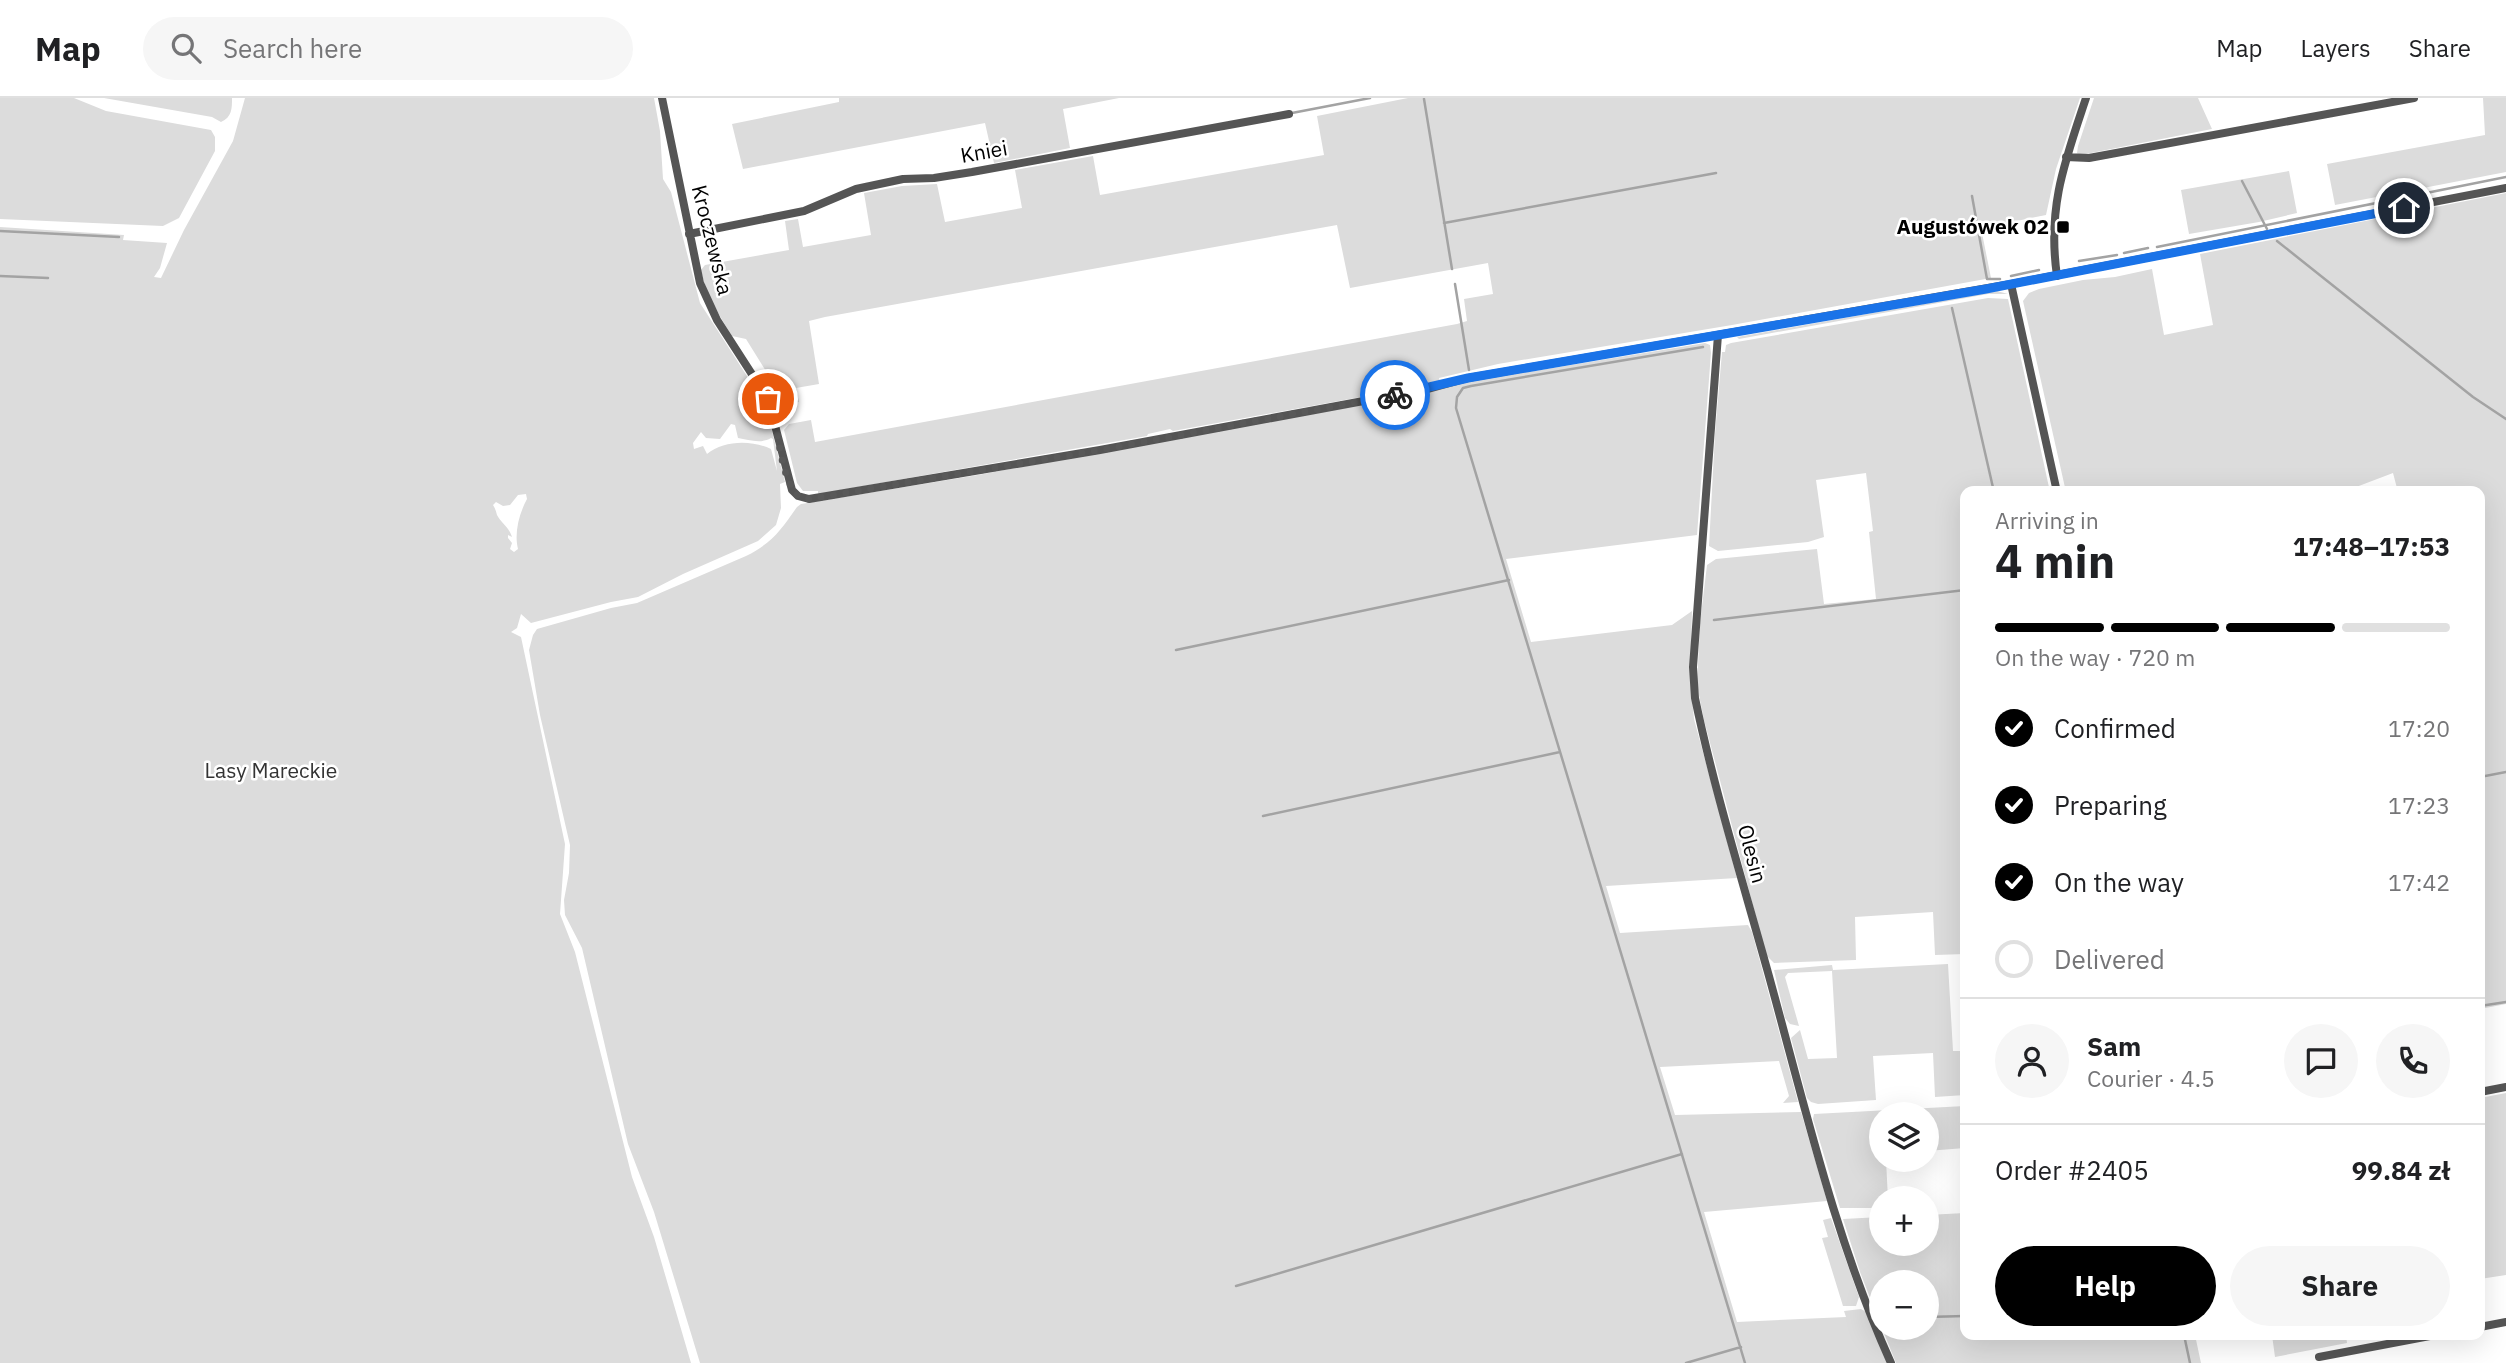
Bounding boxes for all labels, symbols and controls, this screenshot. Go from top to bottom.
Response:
search box [143,17,633,80]
text: Map [35,27,101,70]
icon: search [167,29,205,67]
text: Search here [223,31,362,65]
text: Map [2216,32,2263,64]
text: Layers [2301,32,2371,64]
text: Share [2409,32,2471,64]
street label: Kniei [958,133,1009,169]
pin [2374,178,2434,238]
street label: Kroczewska [686,182,740,298]
icon: home [2385,189,2423,227]
place label: Augustówek 02 [1897,212,2049,240]
marker: Augustówek 02 [2055,219,2071,235]
courier [1360,360,1430,430]
pin [738,369,798,429]
icon: bike [1376,376,1414,414]
icon: bag [749,380,787,418]
text: Arriving in [1995,505,2099,535]
text: 17:48–17:53 [2293,529,2450,563]
text: 4 min [1995,531,2115,591]
text: On the way · 720 m [1995,642,2195,672]
icon: check [1995,709,2033,747]
text: Confirmed [2054,711,2176,745]
text: 17:20 [2388,713,2450,743]
park label: Lasy Mareckie [205,756,337,784]
icon: check [1995,786,2033,824]
text: Preparing [2054,788,2167,822]
text: 17:23 [2388,790,2450,820]
street label: Olesin [1732,821,1774,886]
icon: check [1995,863,2033,901]
text: On the way [2054,865,2184,899]
text: 17:42 [2388,867,2450,897]
text: Delivered [2054,942,2165,976]
button: person [1995,1024,2069,1098]
button: chat [2284,1024,2358,1098]
button: phone [2376,1024,2450,1098]
text: Sam [2087,1029,2141,1063]
text: Courier · 4.5 [2087,1063,2215,1093]
map controls [1869,1102,1939,1340]
button: layers [1869,1102,1939,1172]
text: Order #2405 [1995,1153,2149,1187]
text: 99.84 zł [2352,1153,2450,1187]
button: + [1869,1186,1939,1256]
button: Help [1995,1246,2216,1326]
button: Share [2230,1246,2450,1326]
button: − [1869,1270,1939,1340]

